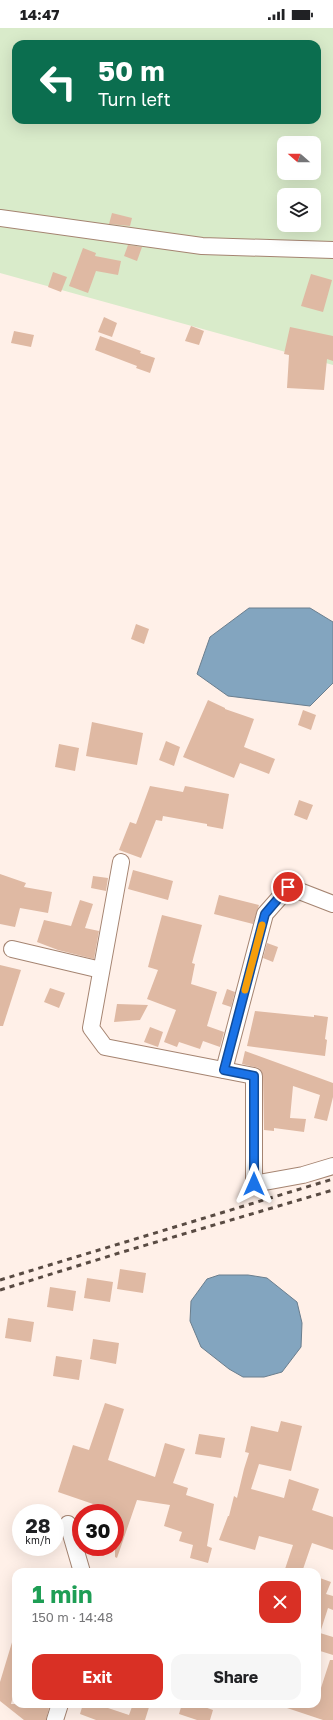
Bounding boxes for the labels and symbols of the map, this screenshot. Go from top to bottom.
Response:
north arrow [277,136,321,180]
pin [271,870,305,904]
position arrow [233,1163,275,1205]
speed limit sign: 30 [72,1504,124,1556]

